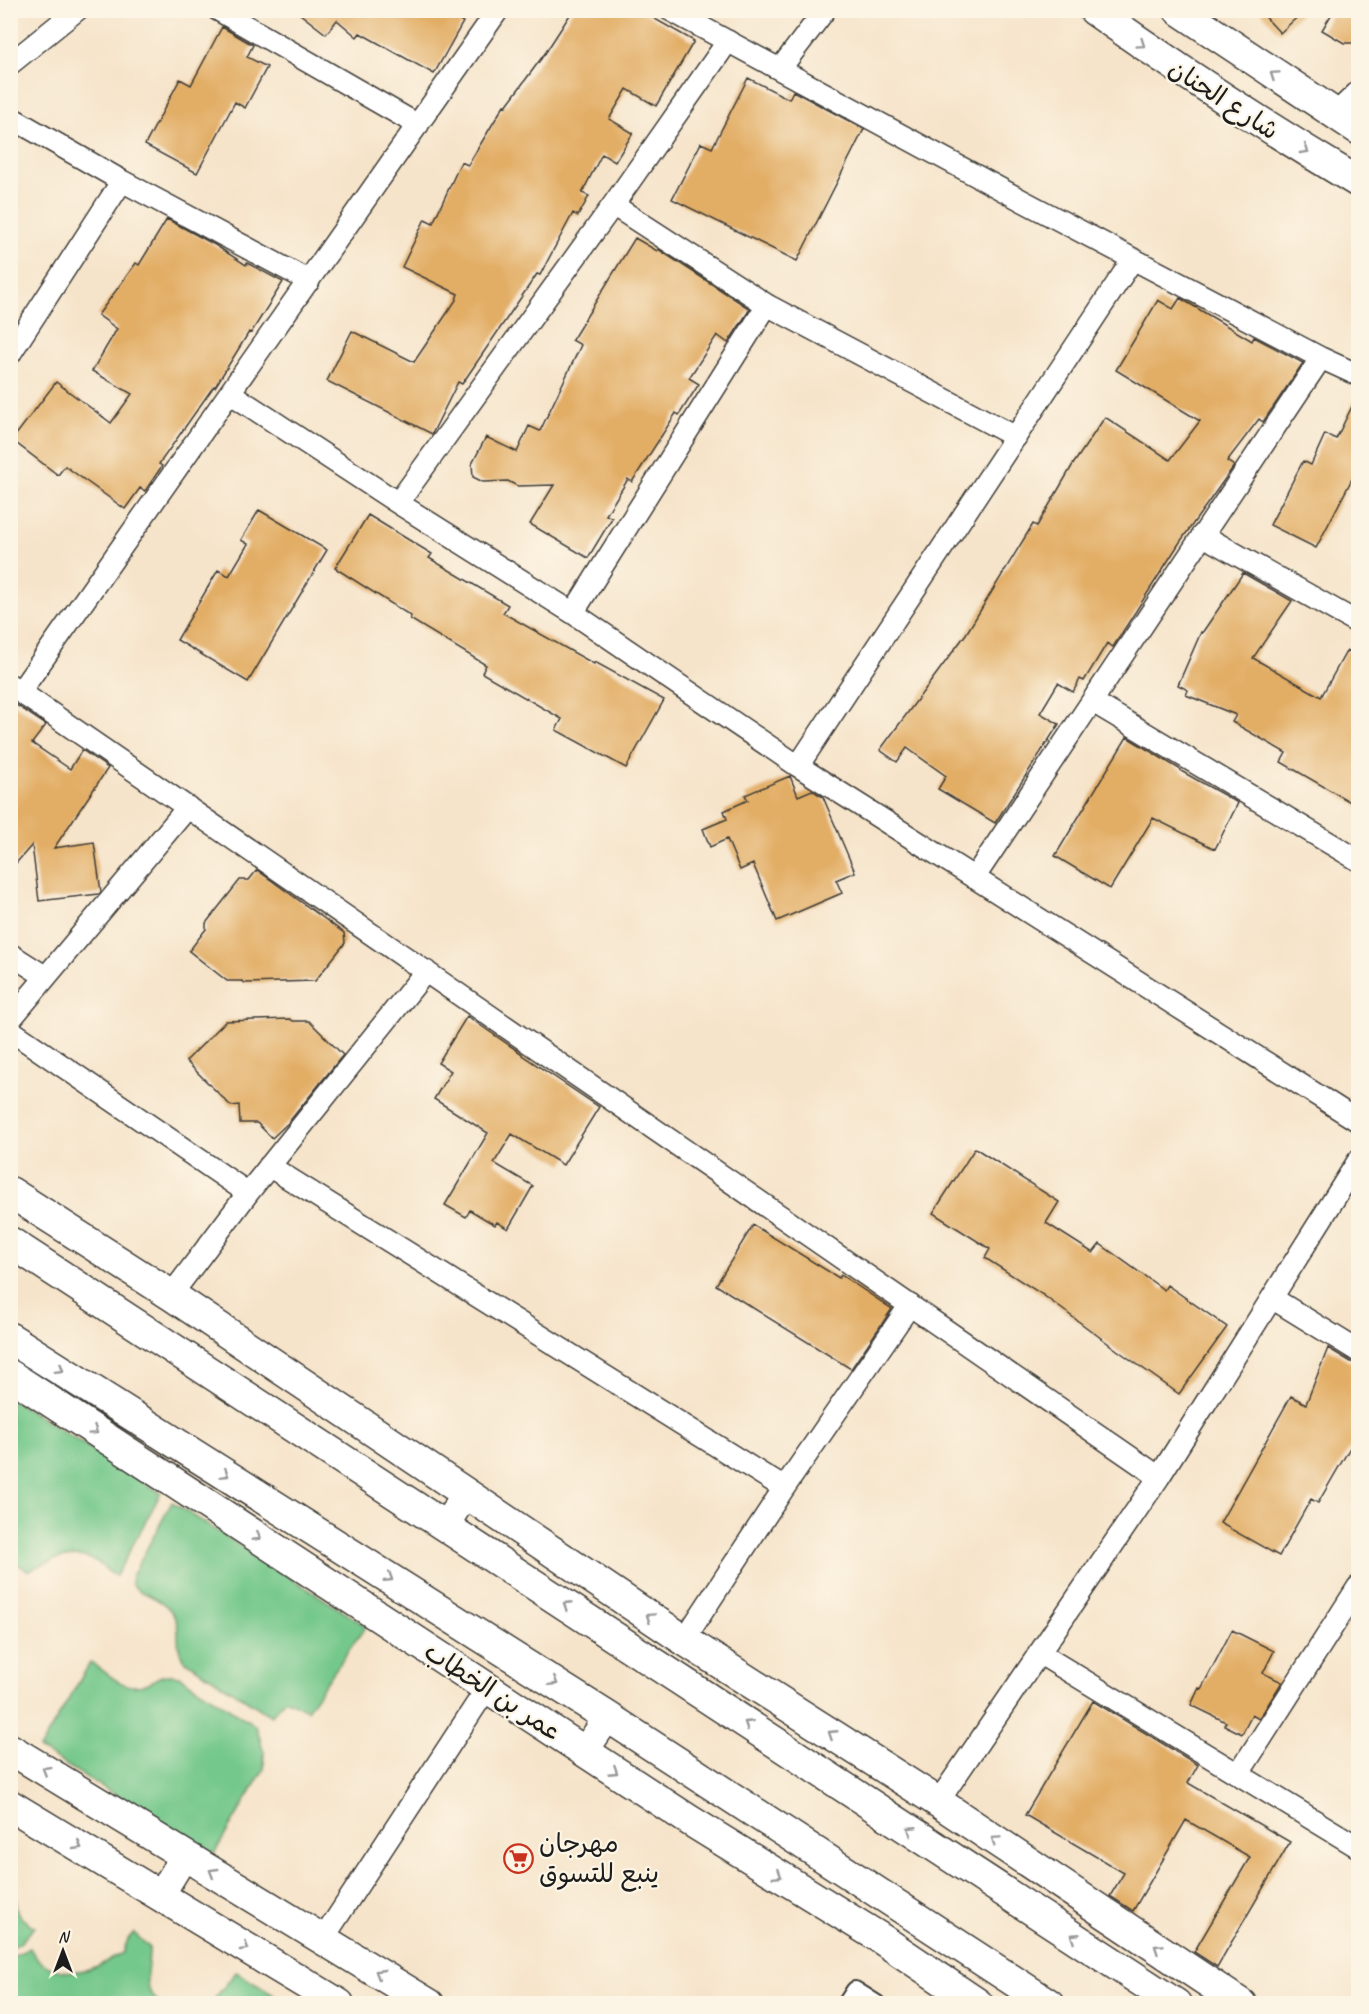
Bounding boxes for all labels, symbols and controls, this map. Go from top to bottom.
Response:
one-way arrow [1135,37,1146,48]
street label: شارع الحنان [1162,52,1285,148]
one-way arrow [1270,71,1281,82]
one-way arrow [1299,143,1309,155]
one-way arrow [54,1362,64,1374]
one-way arrow [88,1423,98,1435]
one-way arrow [219,1466,229,1478]
one-way arrow [251,1530,262,1541]
one-way arrow [383,1571,394,1582]
one-way arrow [563,1601,573,1613]
one-way arrow [646,1613,657,1624]
street label: عمر بن الخطاب [418,1635,567,1748]
one-way arrow [548,1675,558,1687]
one-way arrow [744,1719,754,1731]
one-way arrow [827,1730,838,1741]
one-way arrow [607,1764,618,1775]
one-way arrow [42,1766,52,1778]
one-way arrow [907,1826,917,1838]
place label: مهرجان ينبع للتسوق [539,1827,659,1892]
one-way arrow [991,1836,1002,1847]
one-way arrow [72,1838,82,1850]
supermarket icon: مهرجان ينبع للتسوق [502,1842,534,1874]
one-way arrow [209,1867,219,1879]
one-way arrow [772,1868,782,1880]
north arrow [33,1921,93,1981]
text: N [58,1927,71,1947]
one-way arrow [1070,1933,1081,1944]
one-way arrow [239,1940,249,1951]
one-way arrow [1153,1944,1164,1955]
one-way arrow [375,1969,385,1981]

